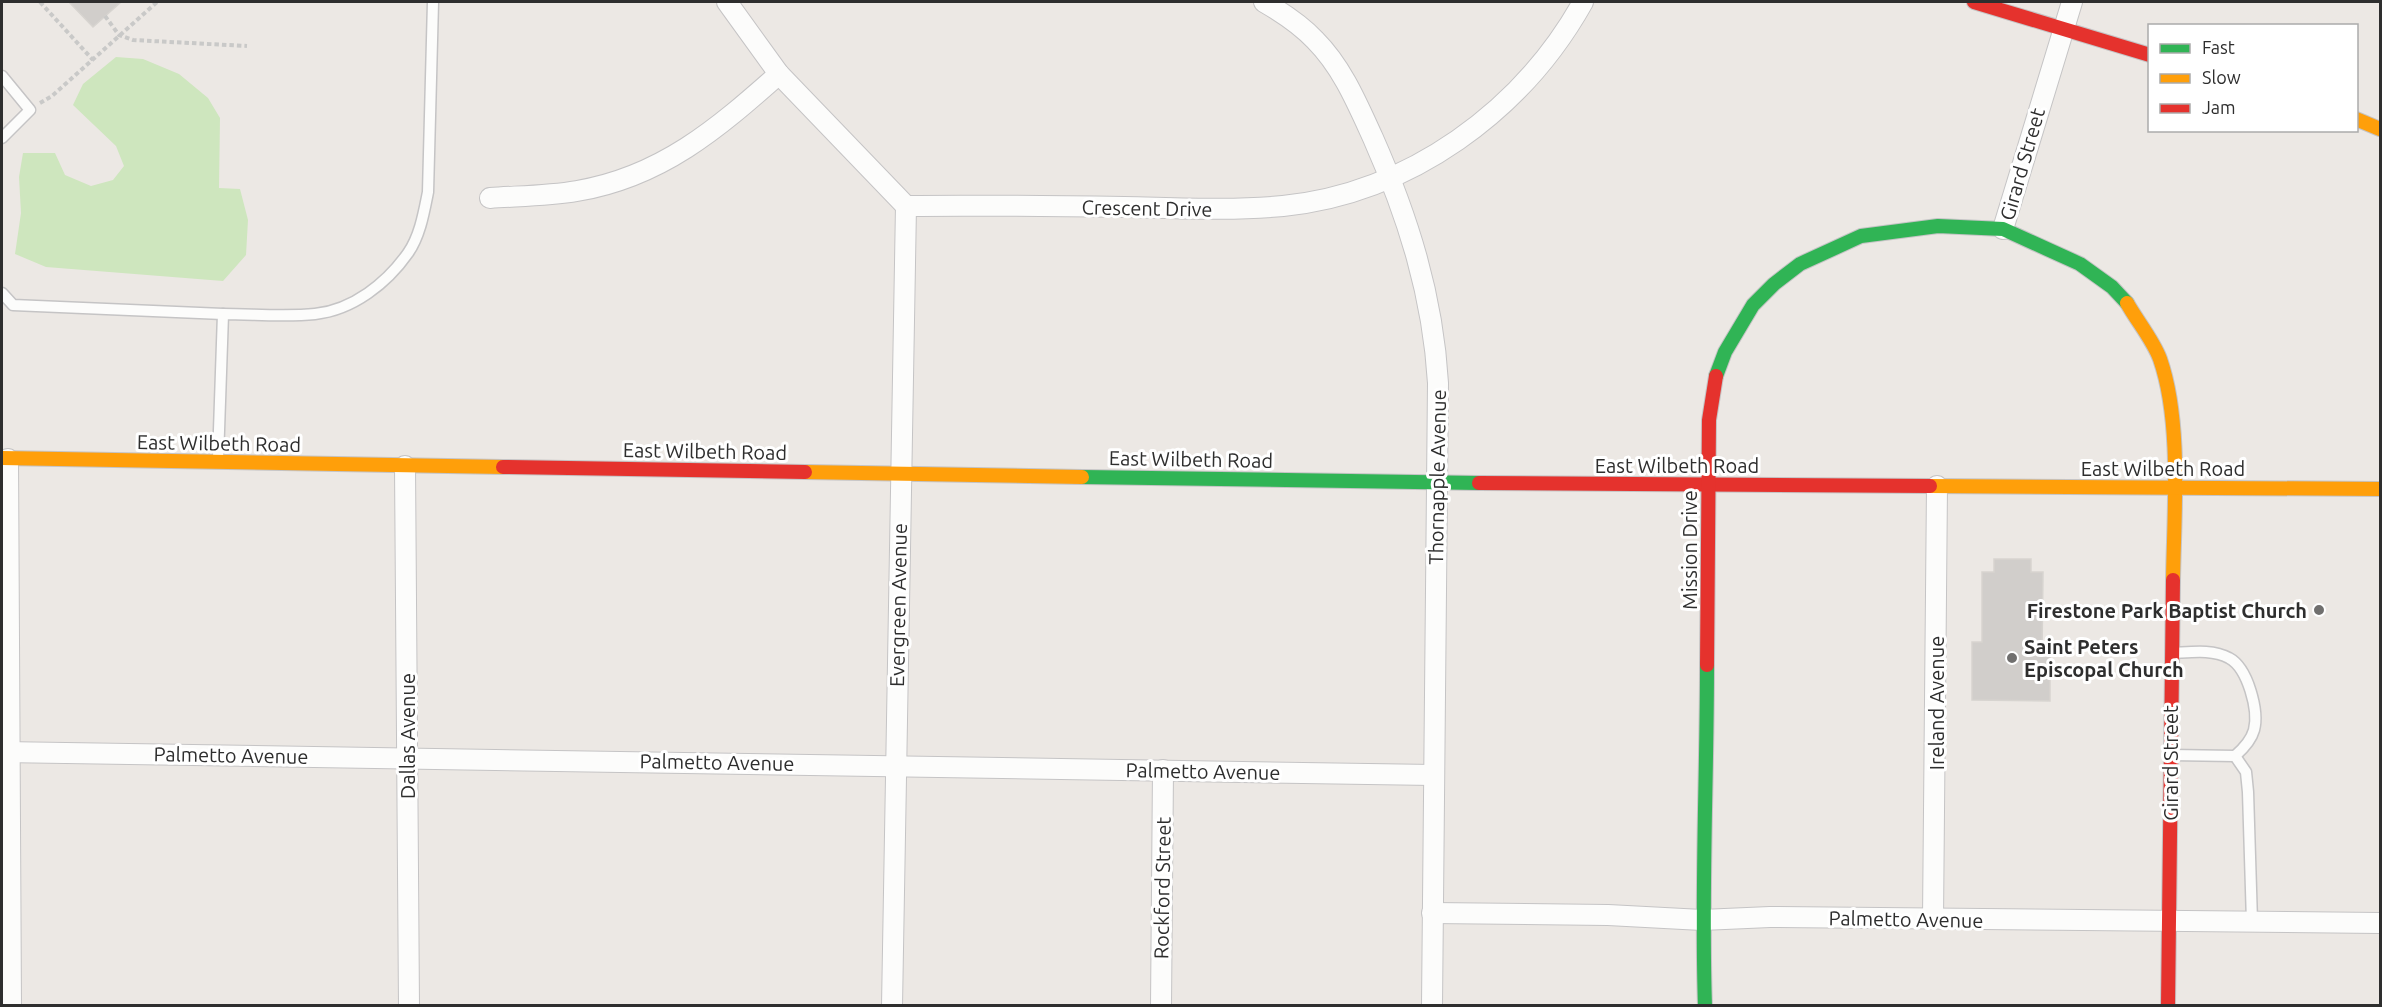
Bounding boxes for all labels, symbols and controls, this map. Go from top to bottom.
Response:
legend [2148,24,2358,132]
text: Fast [2202,37,2235,57]
text: Slow [2202,67,2241,87]
text: Jam [2202,97,2236,117]
street label: Girard Street [1995,105,2049,223]
street label: Crescent Drive [1081,195,1213,221]
street label: Thornapple Avenue [1424,389,1450,565]
street label: East Wilbeth Road [137,430,301,456]
street label: East Wilbeth Road [623,438,787,464]
street label: East Wilbeth Road [1109,446,1273,472]
street label: East Wilbeth Road [1595,454,1759,477]
street label: East Wilbeth Road [2081,457,2245,480]
street label: Mission Drive [1678,490,1701,610]
street label: Evergreen Avenue [885,523,911,687]
place label: Firestone Park Baptist Church [2027,599,2307,622]
marker: Firestone Park Baptist Church [2312,603,2326,617]
place label: Saint Peters Episcopal Church [2024,635,2184,681]
street label: Ireland Avenue [1925,636,1948,770]
marker: Saint Peters Episcopal Church [2005,651,2019,665]
street label: Dallas Avenue [396,673,419,799]
street label: Girard Street [2159,705,2182,821]
street label: Palmetto Avenue [153,742,309,768]
street label: Palmetto Avenue [639,749,795,775]
street label: Palmetto Avenue [1125,758,1281,784]
street label: Rockford Street [1149,816,1175,959]
street label: Palmetto Avenue [1828,906,1984,932]

